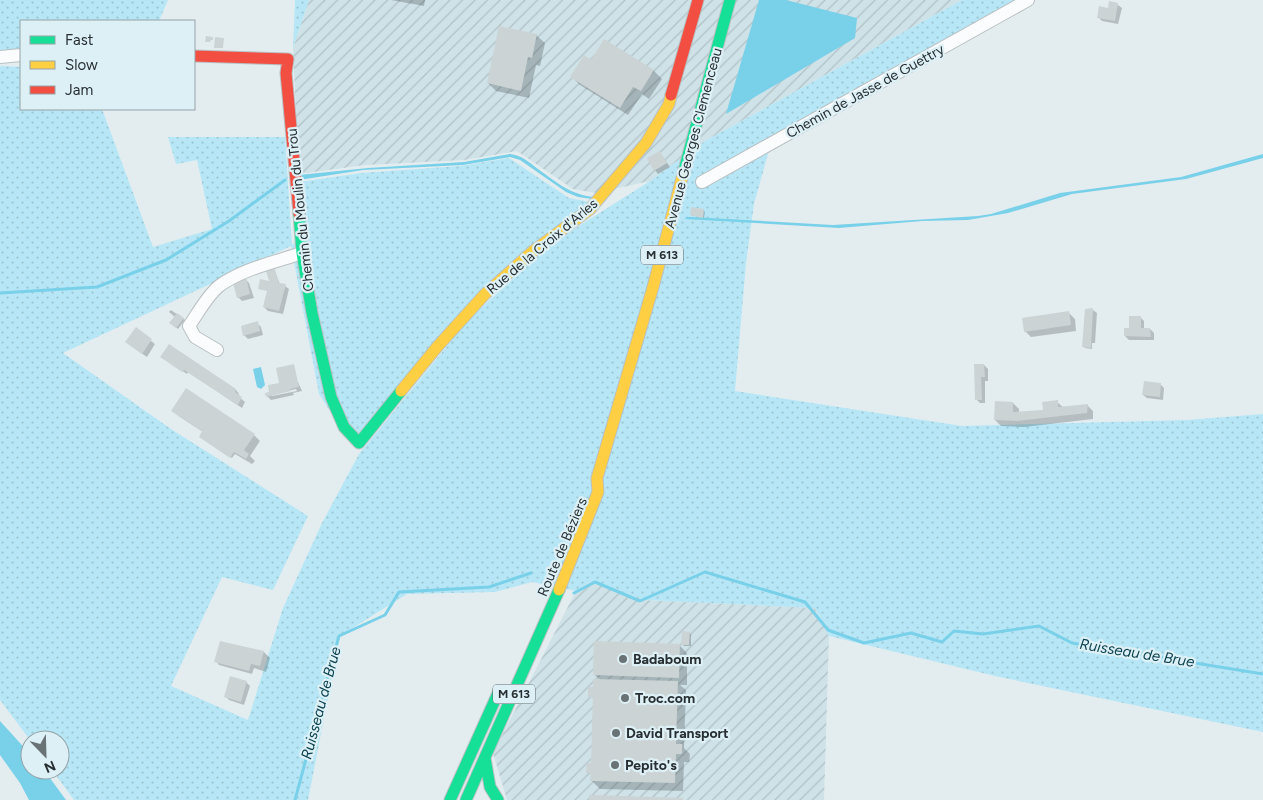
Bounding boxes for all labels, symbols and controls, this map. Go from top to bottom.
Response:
legend [20,20,195,110]
text: Fast [65,31,94,49]
street label: Chemin de Jasse de Guettry [783,41,948,142]
street label: Avenue Georges Clemenceau [661,46,726,230]
text: Slow [65,56,98,74]
text: Jam [65,81,93,99]
street label: Chemin du Moulin du Trou [283,127,318,292]
street label: Rue de la Croix d'Arles [483,195,601,298]
road number: M 613 [641,246,683,264]
street label: Route de Béziers [534,495,591,599]
water label: Ruisseau de Brue [1078,635,1196,671]
water label: Ruisseau de Brue [297,645,345,761]
place label: Badaboum [633,651,701,668]
marker: Badaboum [617,653,629,665]
road number: M 613 [493,684,535,704]
place label: Troc.com [635,690,695,707]
marker: Troc.com [619,692,631,704]
place label: David Transport [626,725,729,742]
marker: David Transport [610,727,622,739]
north arrow [20,730,70,780]
text: N [42,757,58,776]
place label: Pepito's [625,757,677,774]
marker: Pepito's [609,759,621,771]

